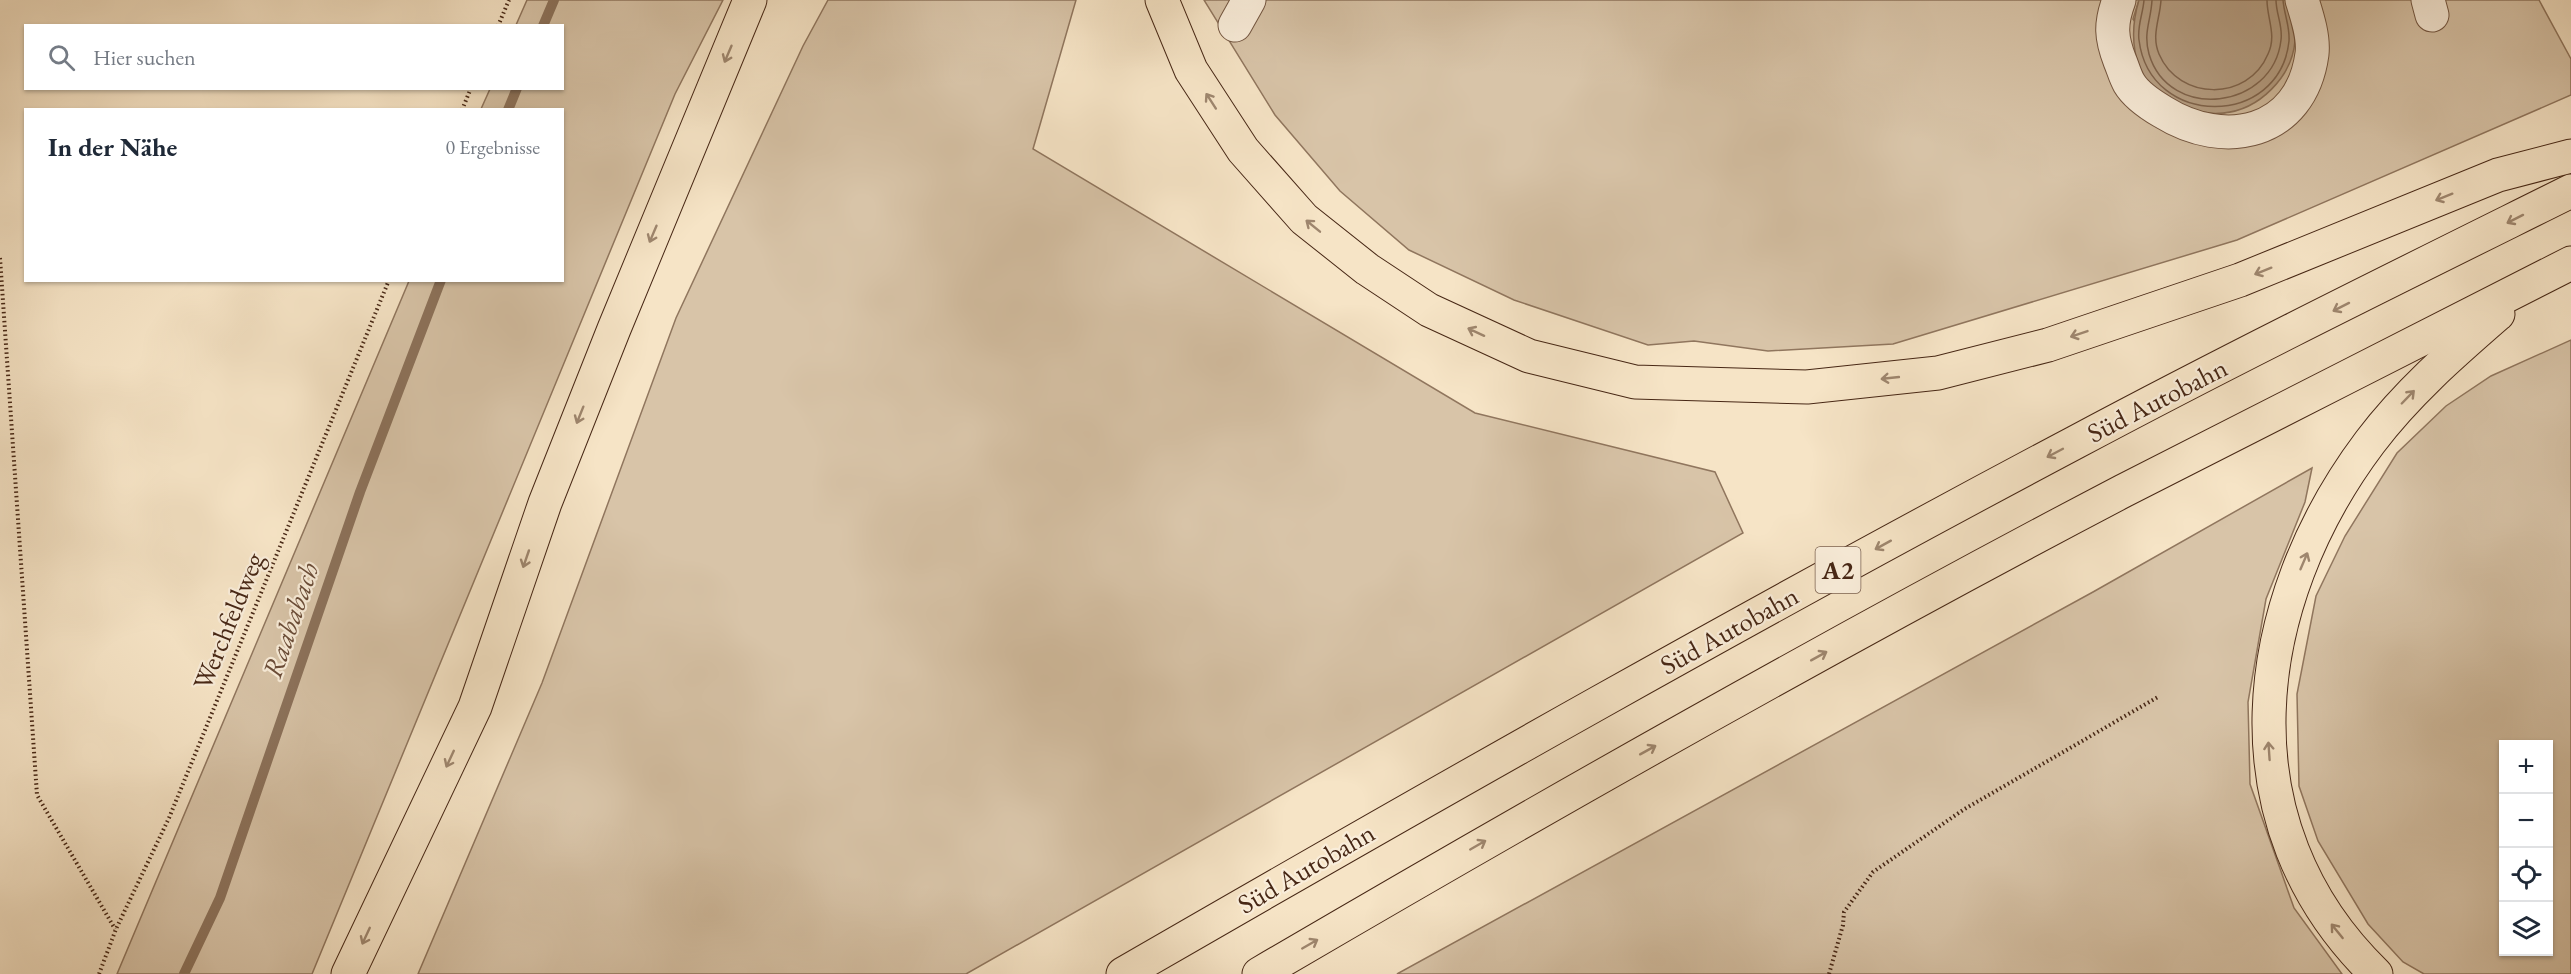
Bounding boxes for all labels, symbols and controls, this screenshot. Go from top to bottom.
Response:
search box [24,24,564,90]
icon: search [45,41,78,74]
text: Hier suchen [93,43,196,72]
one-way arrow [722,44,733,63]
one-way arrow [1205,94,1217,110]
text: In der Nähe [48,130,177,164]
text: 0 Ergebnisse [445,134,540,160]
one-way arrow [2435,192,2453,203]
one-way arrow [2506,214,2524,226]
one-way arrow [1305,219,1321,232]
one-way arrow [647,224,658,243]
one-way arrow [2255,266,2273,277]
one-way arrow [2333,302,2351,314]
one-way arrow [1467,325,1485,337]
one-way arrow [2070,330,2089,341]
street label: Süd Autobahn [2081,350,2233,450]
one-way arrow [1880,373,1900,384]
one-way arrow [2400,390,2415,405]
one-way arrow [574,405,585,424]
one-way arrow [2047,447,2064,459]
one-way arrow [1875,539,1892,551]
street label: Werchfeldweg [185,547,272,695]
road number: A2 [1816,547,1860,593]
one-way arrow [519,549,530,568]
one-way arrow [2299,552,2310,571]
water label: Raababach [253,557,327,683]
street label: Süd Autobahn [1654,578,1804,682]
one-way arrow [1810,650,1827,662]
map controls [2499,740,2553,956]
button: + [2499,740,2553,794]
one-way arrow [2263,742,2274,761]
one-way arrow [1639,744,1656,756]
one-way arrow [443,750,455,768]
button: − [2499,794,2553,848]
street label: Süd Autobahn [1231,815,1381,921]
one-way arrow [1469,839,1486,851]
button: locate [2499,848,2553,902]
button: layers [2499,902,2553,956]
one-way arrow [2331,923,2344,939]
one-way arrow [360,926,372,944]
one-way arrow [1301,938,1318,950]

